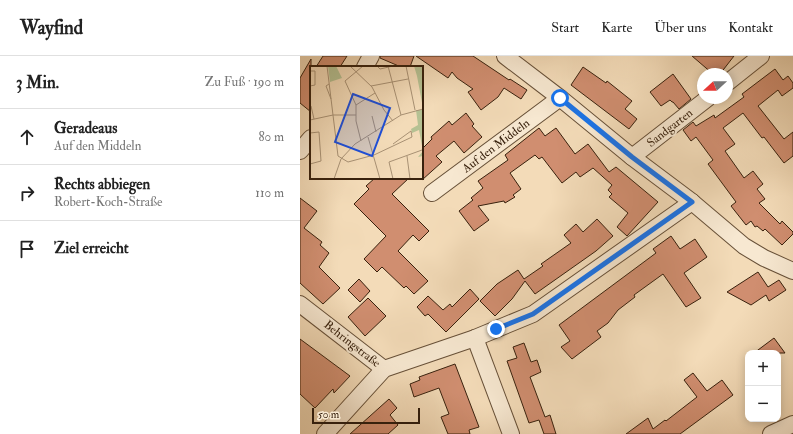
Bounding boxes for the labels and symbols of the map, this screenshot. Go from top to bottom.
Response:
inset map [310,66,423,179]
north arrow [697,68,733,104]
route start [551,89,569,107]
street label: Sandgarten [644,105,696,151]
street label: Auf den Middeln [458,116,533,177]
street label: Behringstraße [321,317,383,371]
route end [487,320,505,338]
scale bar [312,406,420,425]

